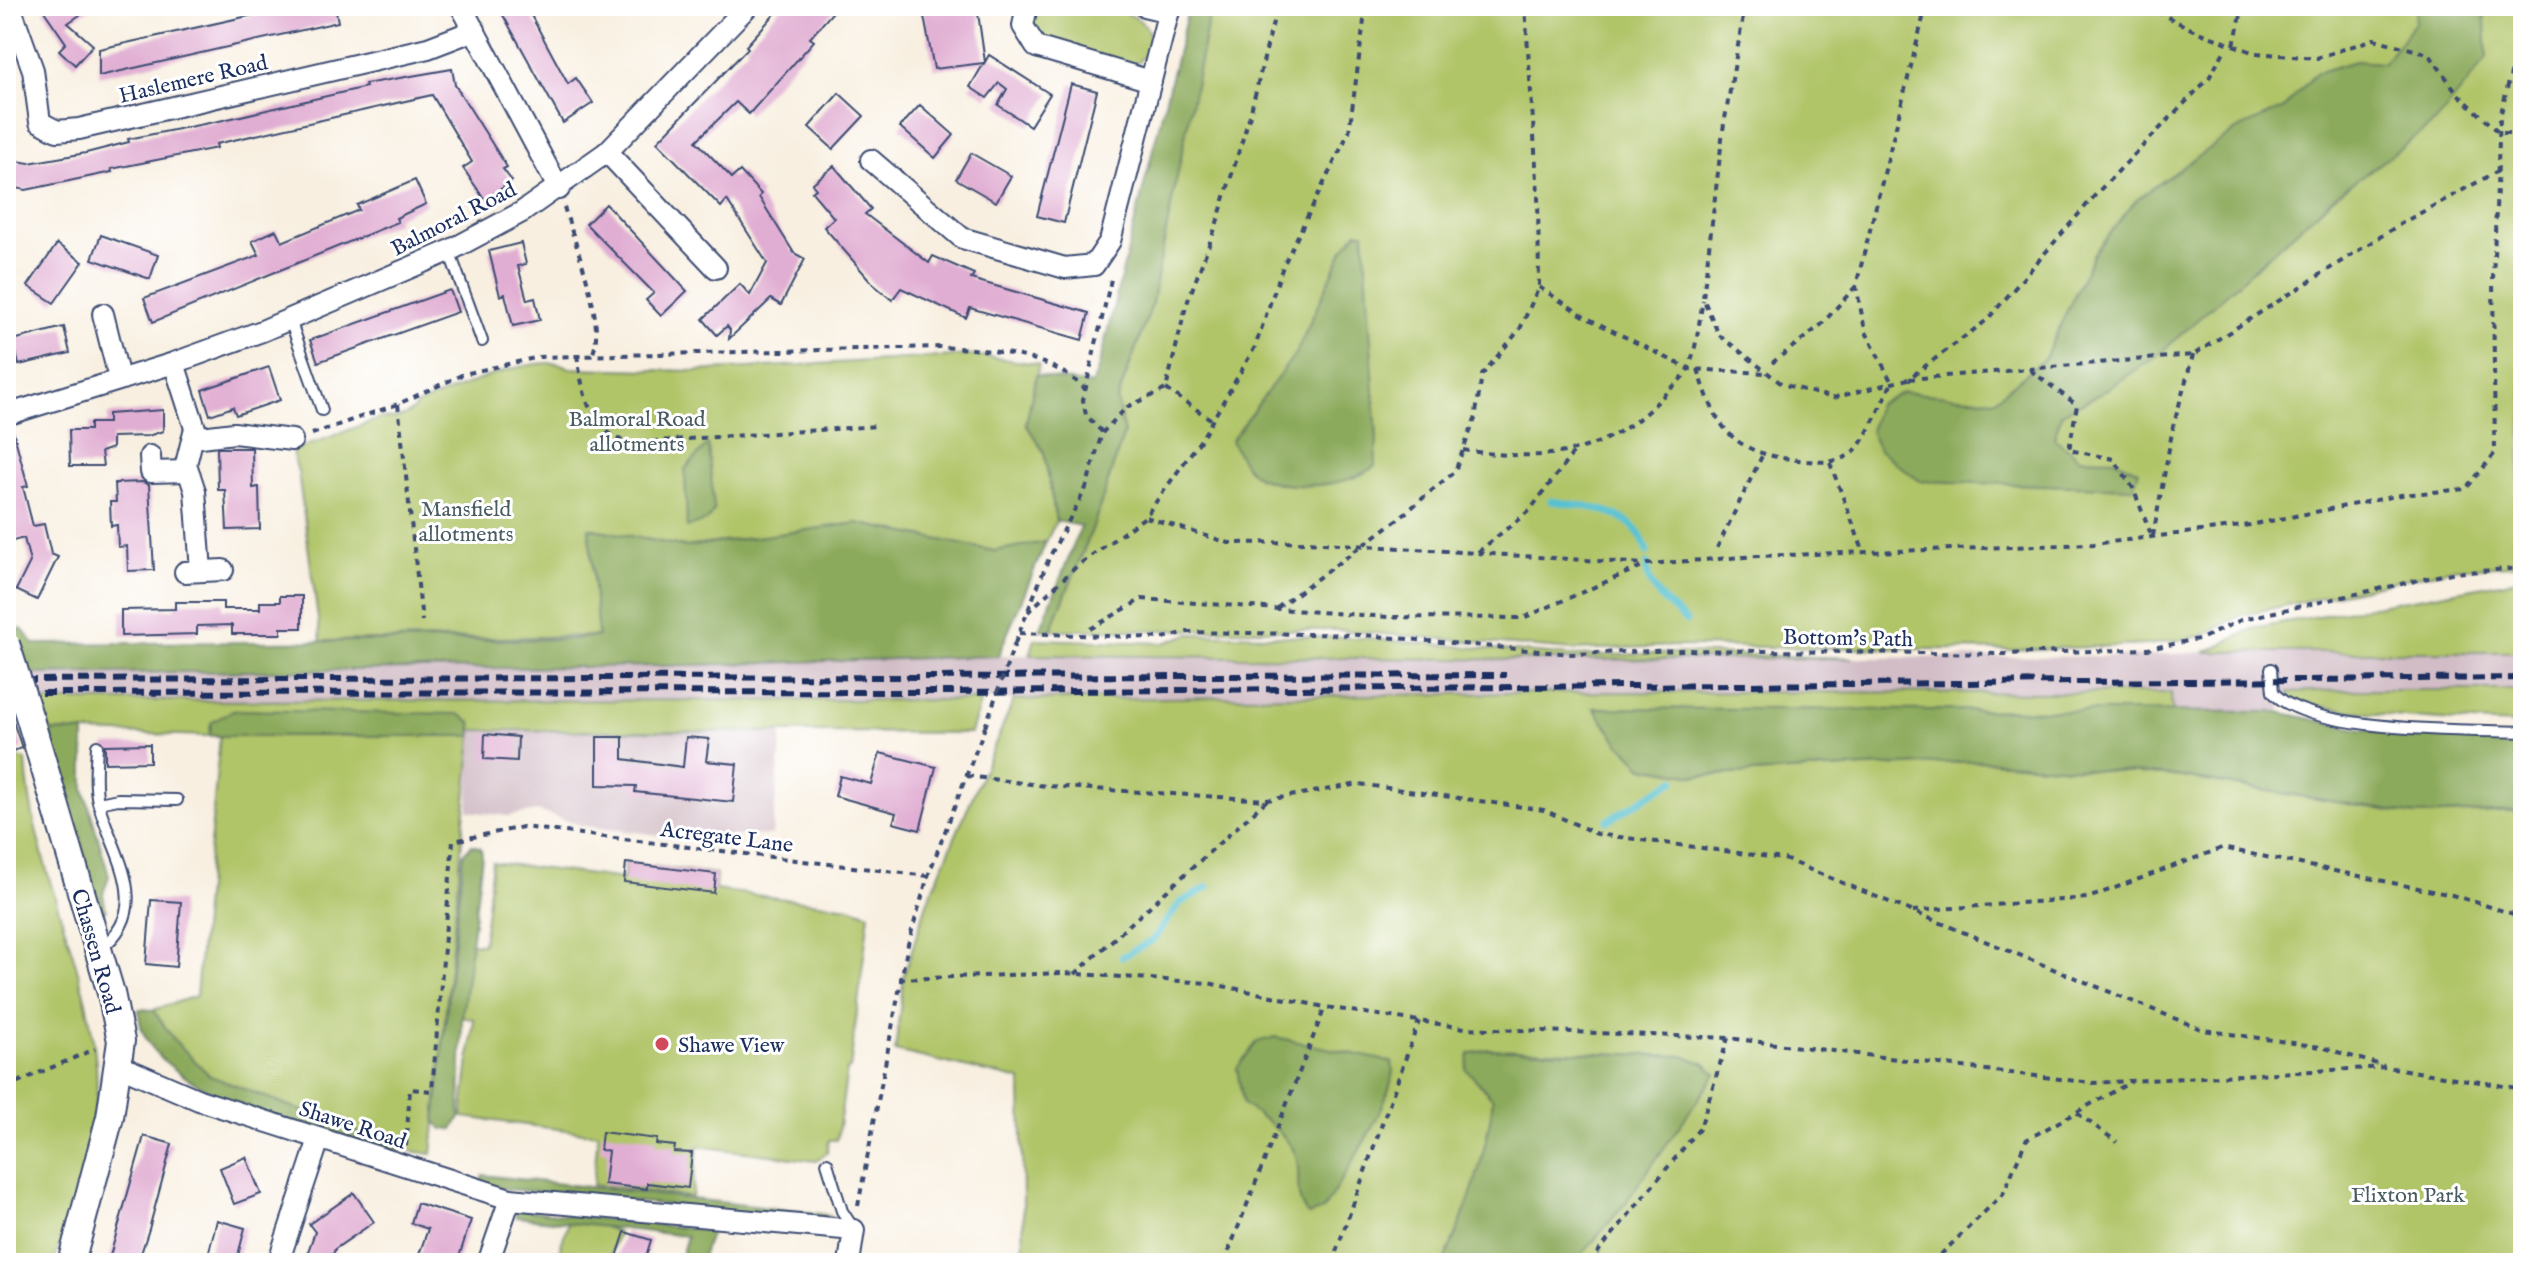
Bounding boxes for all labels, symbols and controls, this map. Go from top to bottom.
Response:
street label: Haslemere Road [116,49,271,111]
street label: Balmoral Road [387,176,522,263]
park label: Balmoral Road allotments [569,406,706,459]
park label: Mansfield allotments [419,496,513,549]
street label: Bottom's Path [1783,624,1914,654]
street label: Acregate Lane [658,816,795,860]
street label: Chassen Road [64,886,126,1018]
place label: Shawe View [678,1032,785,1060]
marker: Shawe View [653,1035,671,1053]
street label: Shawe Road [295,1095,410,1156]
park label: Flixton Park [2351,1182,2465,1210]

